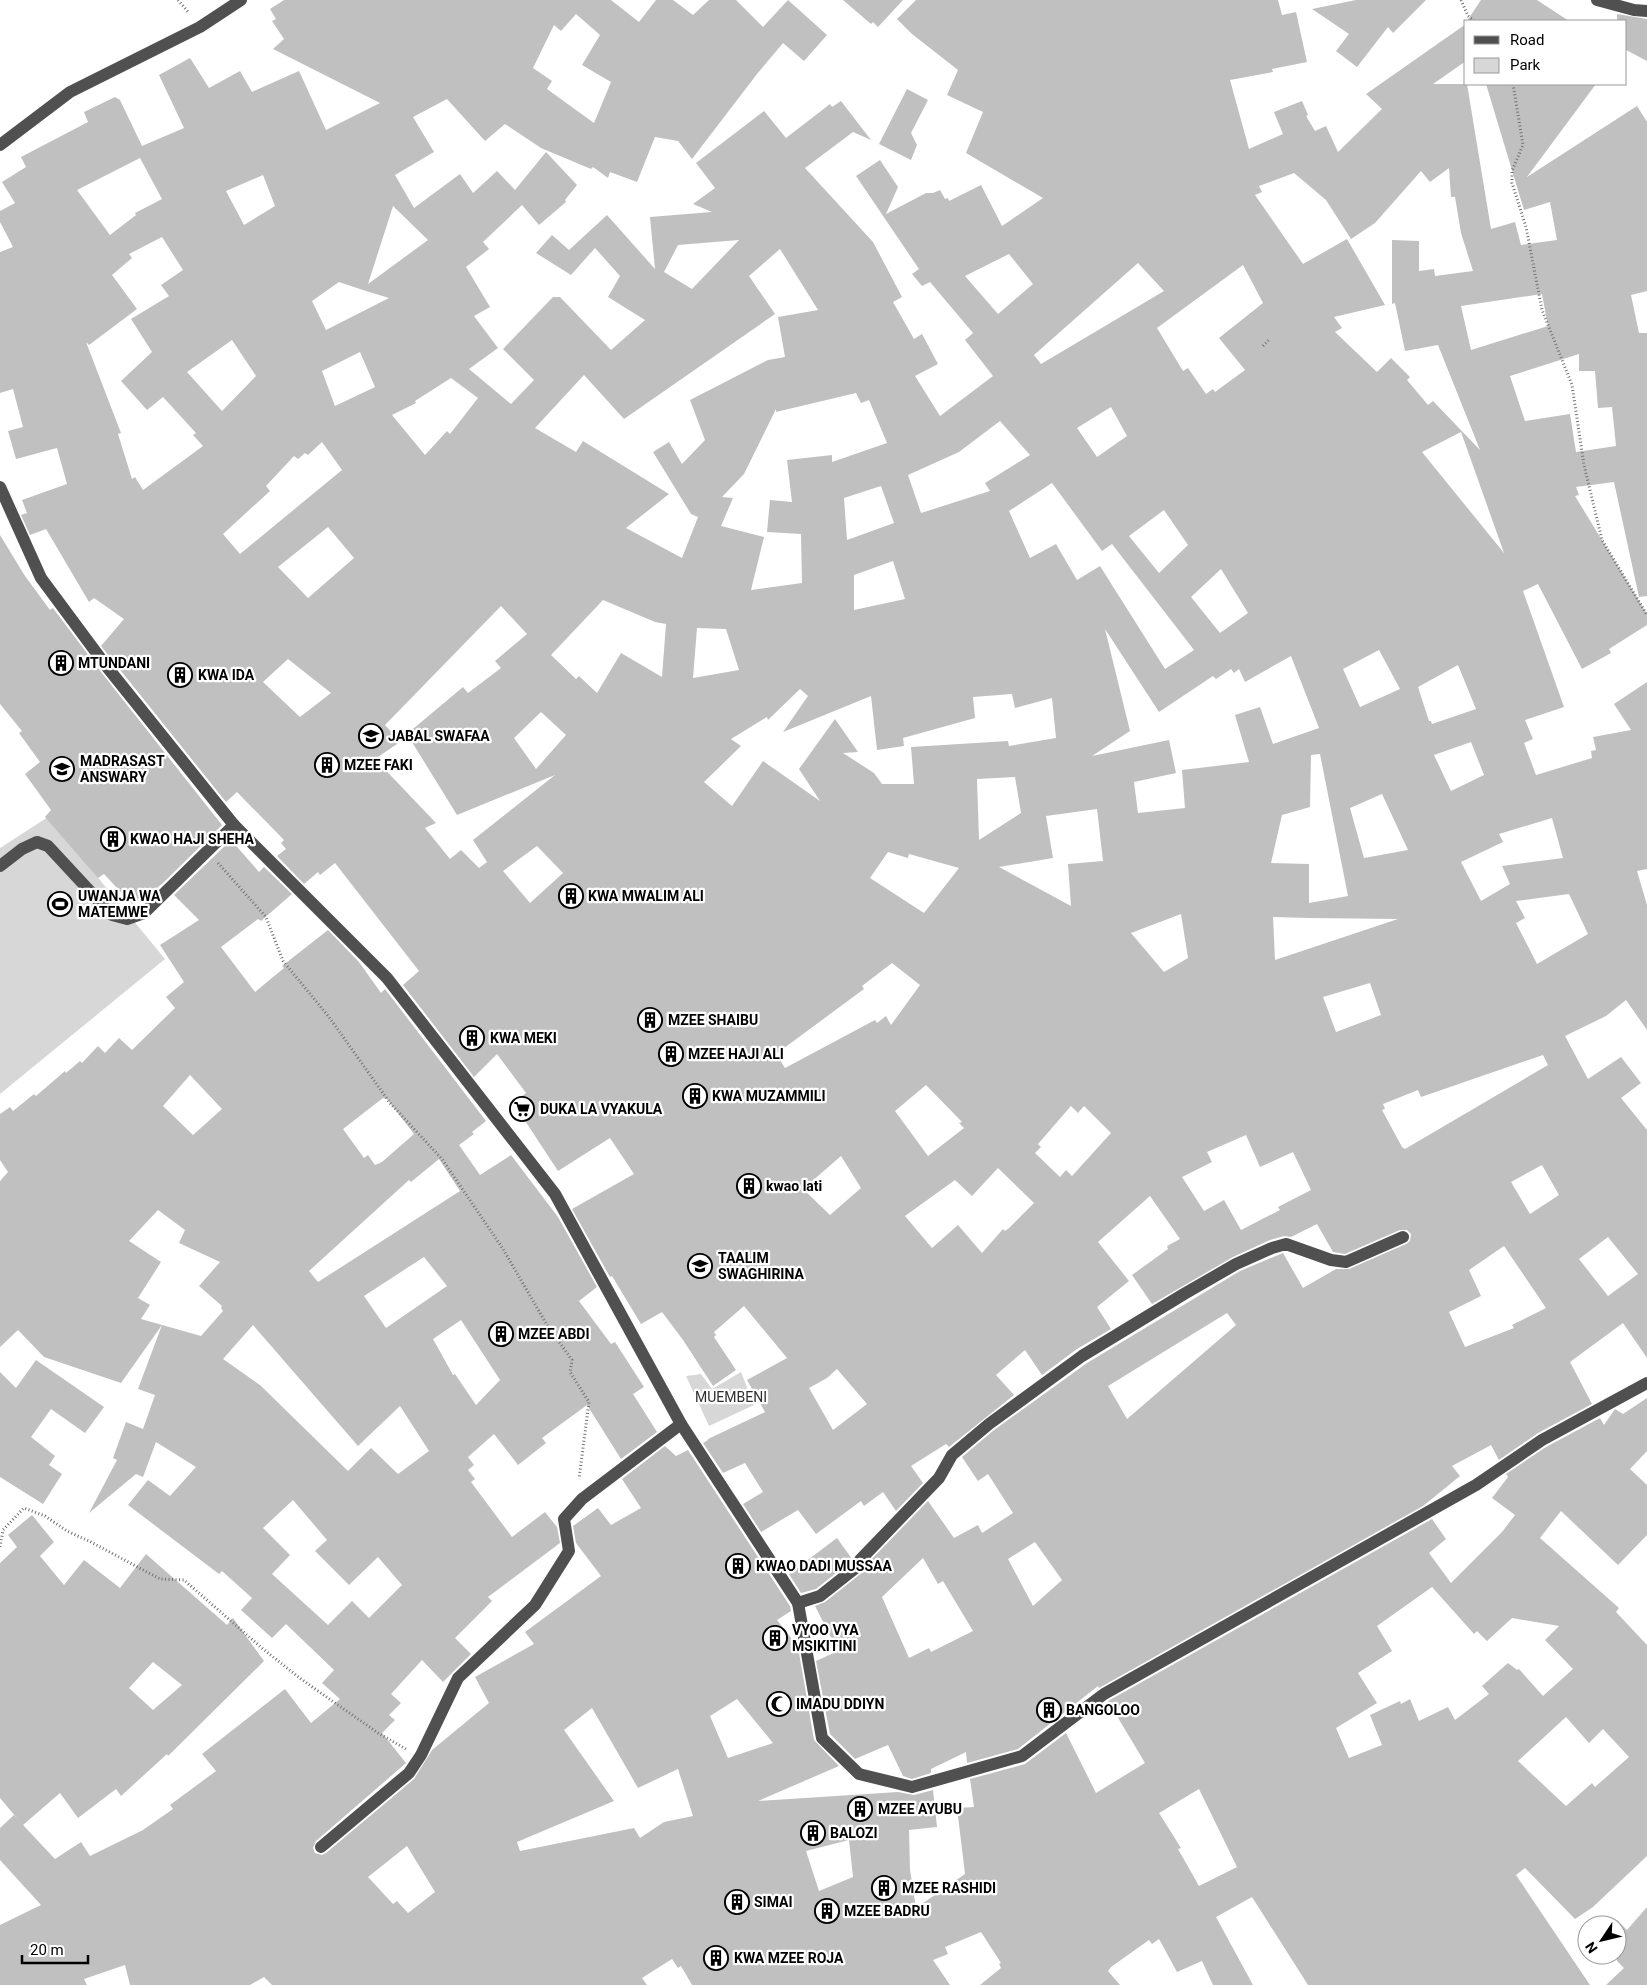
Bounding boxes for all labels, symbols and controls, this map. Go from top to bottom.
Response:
legend [1464,20,1627,85]
text: Road [1510,31,1544,49]
text: Park [1510,56,1541,74]
building icon: MTUNDANI [48,650,74,676]
place label: MTUNDANI [78,655,150,671]
building icon: KWA IDA [167,662,193,688]
place label: KWA IDA [198,667,255,683]
school or university icon: JABAL SWAFAA [358,723,384,749]
place label: JABAL SWAFAA [388,728,490,744]
building icon: MZEE FAKI [314,752,340,778]
place label: MADRASAST ANSWARY [80,753,165,785]
school or university icon: MADRASAST ANSWARY [49,756,75,782]
place label: MZEE FAKI [344,757,413,773]
building icon: KWAO HAJI SHEHA [100,826,126,852]
place label: KWAO HAJI SHEHA [130,831,254,847]
building icon: KWA MWALIM ALI [558,883,584,909]
place label: UWANJA WA MATEMWE [78,888,161,920]
place label: KWA MWALIM ALI [588,888,704,904]
sports icon: UWANJA WA MATEMWE [47,891,73,917]
building icon: MZEE SHAIBU [637,1007,663,1033]
place label: MZEE SHAIBU [668,1012,758,1028]
building icon: KWA MEKI [459,1025,485,1051]
place label: KWA MEKI [490,1030,557,1046]
building icon: MZEE HAJI ALI [658,1041,684,1067]
place label: MZEE HAJI ALI [688,1046,784,1062]
building icon: KWA MUZAMMILI [682,1083,708,1109]
place label: KWA MUZAMMILI [712,1088,826,1104]
supermarket icon: DUKA LA VYAKULA [509,1096,535,1122]
place label: DUKA LA VYAKULA [540,1101,663,1117]
building icon: kwao lati [736,1173,762,1199]
place label: kwao lati [766,1178,822,1194]
place label: TAALIM SWAGHIRINA [718,1250,804,1282]
school or university icon: TAALIM SWAGHIRINA [687,1253,713,1279]
building icon: MZEE ABDI [488,1321,514,1347]
place label: MZEE ABDI [518,1326,590,1342]
park label: MUEMBENI [695,1389,767,1405]
building icon: KWAO DADI MUSSAA [725,1553,751,1579]
place label: KWAO DADI MUSSAA [756,1558,892,1574]
place label: VYOO VYA MSIKITINI [792,1622,859,1654]
building icon: VYOO VYA MSIKITINI [762,1625,788,1651]
mosque icon: IMADU DDIYN [766,1691,792,1717]
place label: IMADU DDIYN [796,1696,884,1712]
building icon: BANGOLOO [1036,1697,1062,1723]
place label: BANGOLOO [1066,1702,1140,1718]
building icon: MZEE AYUBU [847,1796,873,1822]
place label: MZEE AYUBU [878,1801,962,1817]
building icon: BALOZI [800,1820,826,1846]
place label: BALOZI [830,1825,878,1841]
building icon: MZEE RASHIDI [871,1875,897,1901]
place label: MZEE RASHIDI [902,1880,996,1896]
building icon: SIMAI [724,1889,750,1915]
place label: SIMAI [754,1894,793,1910]
building icon: MZEE BADRU [814,1898,840,1924]
place label: MZEE BADRU [844,1903,930,1919]
north arrow [1577,1915,1627,1965]
scale bar [22,1932,89,1964]
text: N [1582,1939,1601,1956]
text: 20 m [30,1941,64,1959]
building icon: KWA MZEE ROJA [703,1945,729,1971]
place label: KWA MZEE ROJA [734,1950,844,1966]

